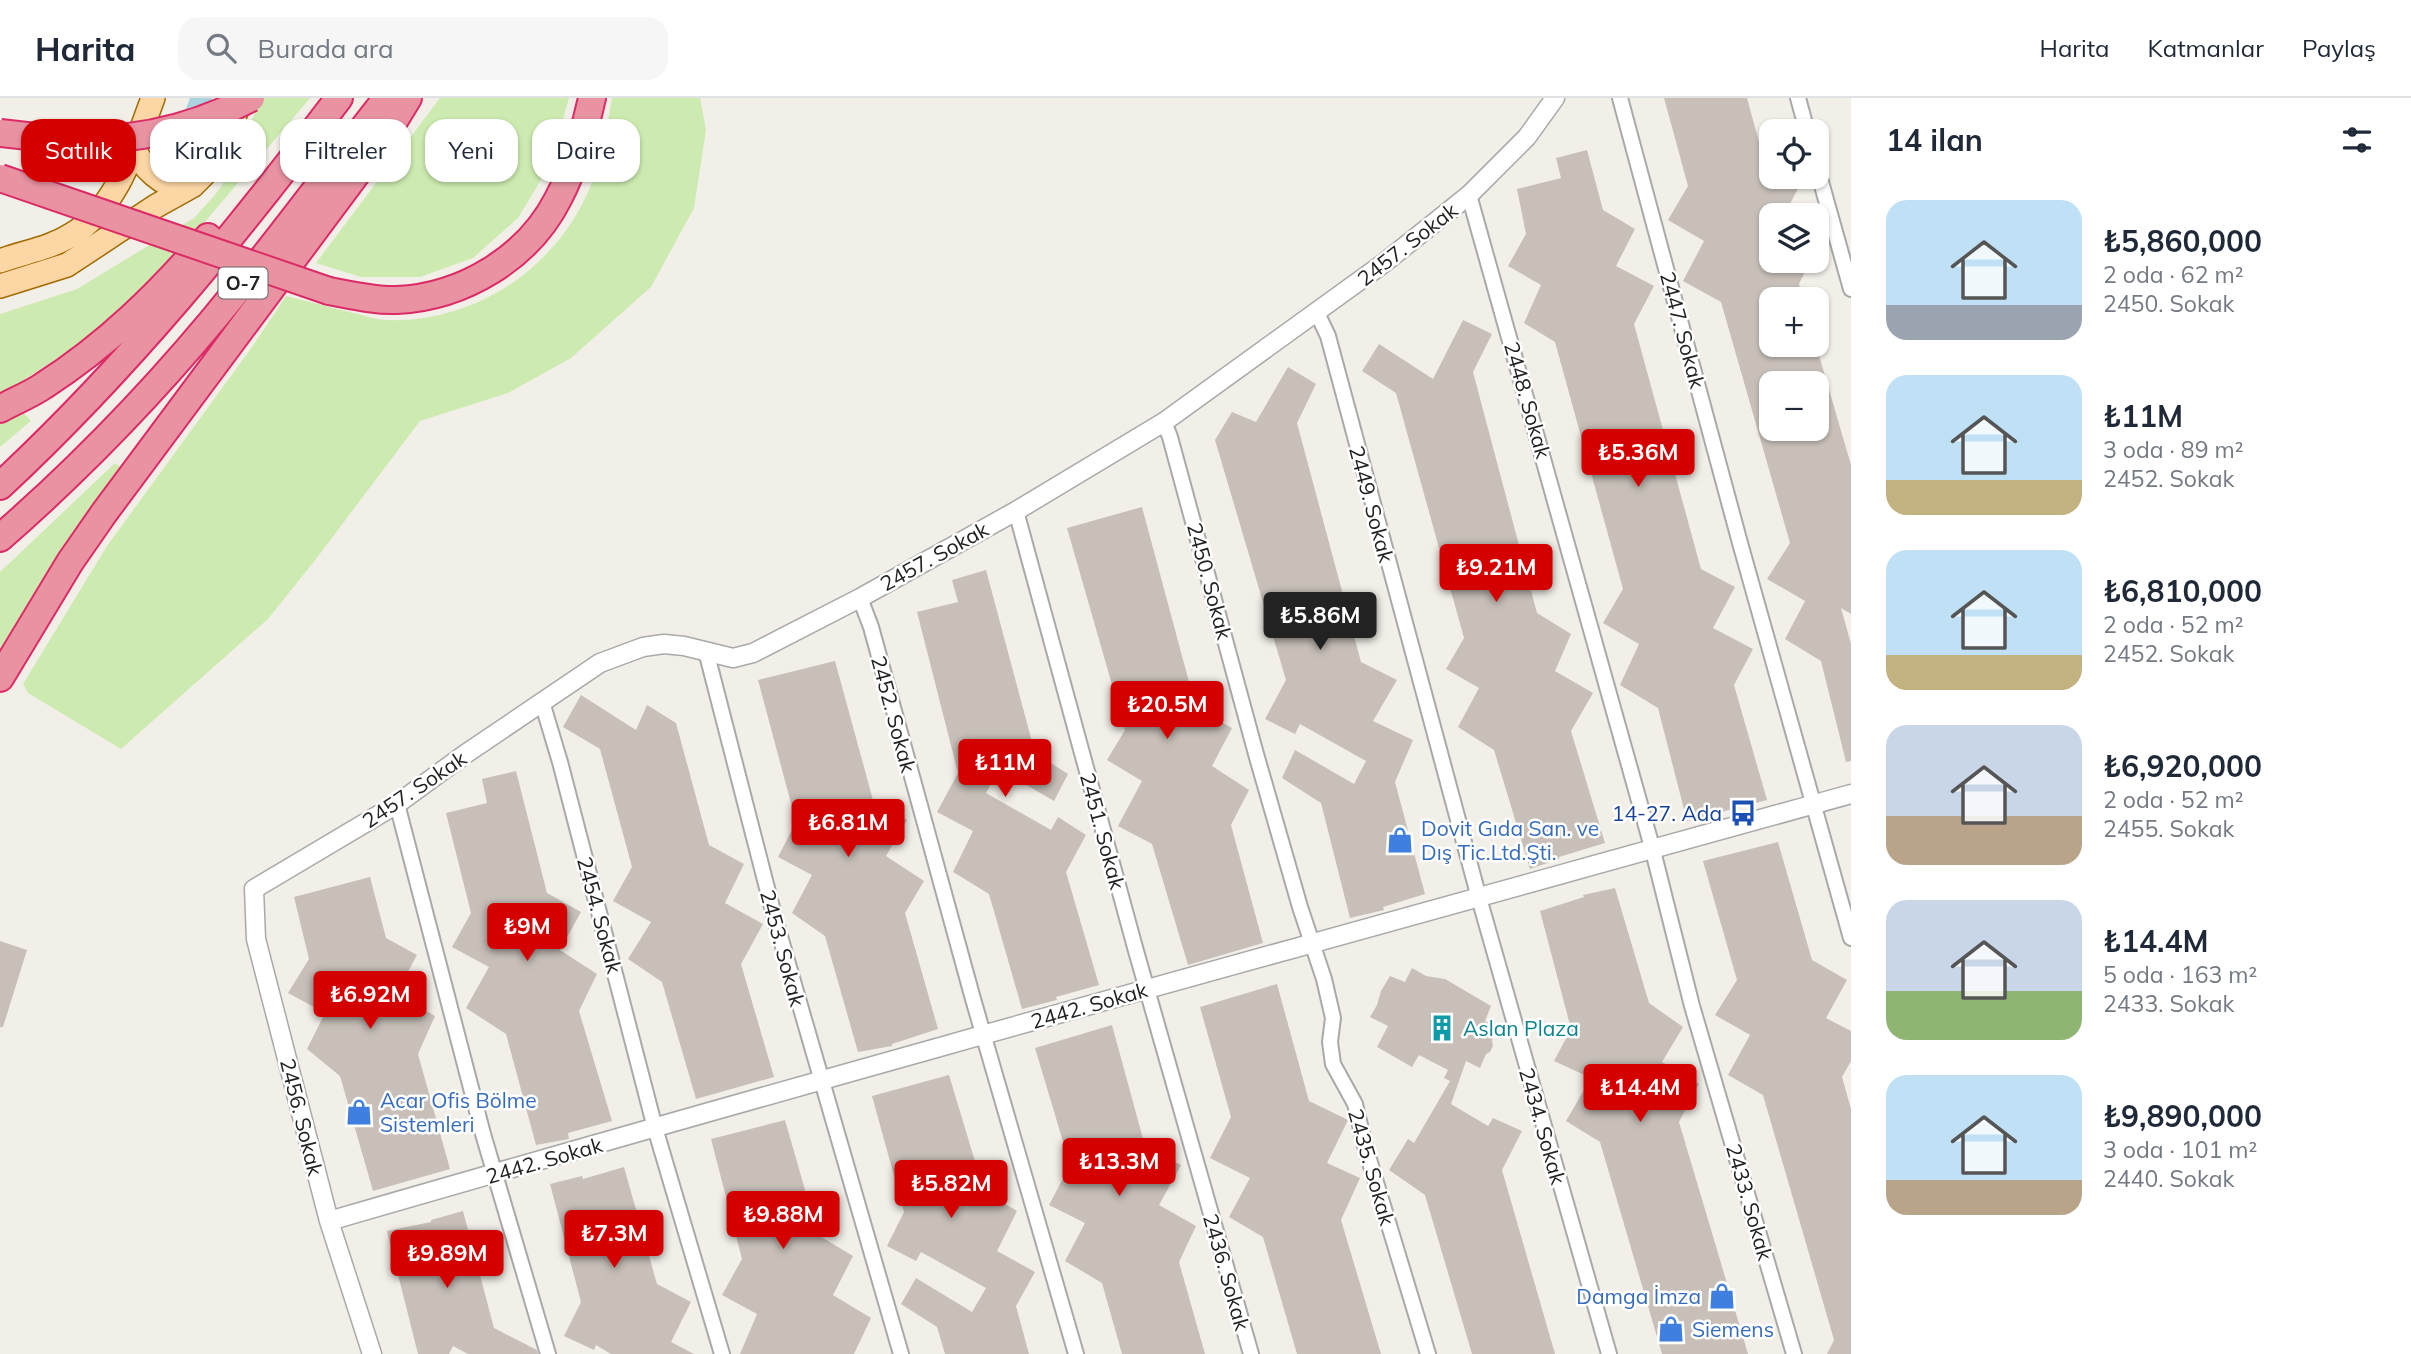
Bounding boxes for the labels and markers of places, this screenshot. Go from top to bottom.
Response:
pin: ₺5.36M [1581,430,1695,489]
pin: ₺9.21M [1439,545,1553,604]
pin: ₺5.86M [1263,592,1377,652]
pin: ₺20.5M [1110,682,1224,741]
pin: ₺11M [964,740,1046,799]
bus stop icon: 14-27. Ada [1728,798,1758,828]
pin: ₺6.81M [791,800,905,859]
place label: 14-27. Ada [1612,800,1722,826]
place label: Dovit Gıda San. ve Dış Tic.Ltd.Şti. [1421,815,1599,865]
shop icon: Dovit Gıda San. ve Dış Tic.Ltd.Şti. [1385,825,1415,855]
pin: ₺9M [493,904,561,963]
pin: ₺6.92M [313,972,427,1031]
building icon: Aslan Plaza [1427,1013,1457,1043]
place label: Aslan Plaza [1463,1015,1579,1041]
pin: ₺14.4M [1583,1065,1697,1124]
place label: Acar Ofis Bölme Sistemleri [380,1087,537,1137]
shop icon: Acar Ofis Bölme Sistemleri [344,1097,374,1127]
pin: ₺13.3M [1062,1138,1176,1198]
pin: ₺5.82M [894,1160,1008,1220]
pin: ₺9.88M [726,1192,840,1251]
pin: ₺7.3M [565,1210,663,1270]
pin: ₺9.89M [390,1230,504,1290]
shop icon: Damga İmza [1707,1281,1737,1311]
place label: Damga İmza [1576,1283,1701,1309]
shop icon: Siemens [1656,1314,1686,1344]
place label: Siemens [1692,1316,1774,1342]

